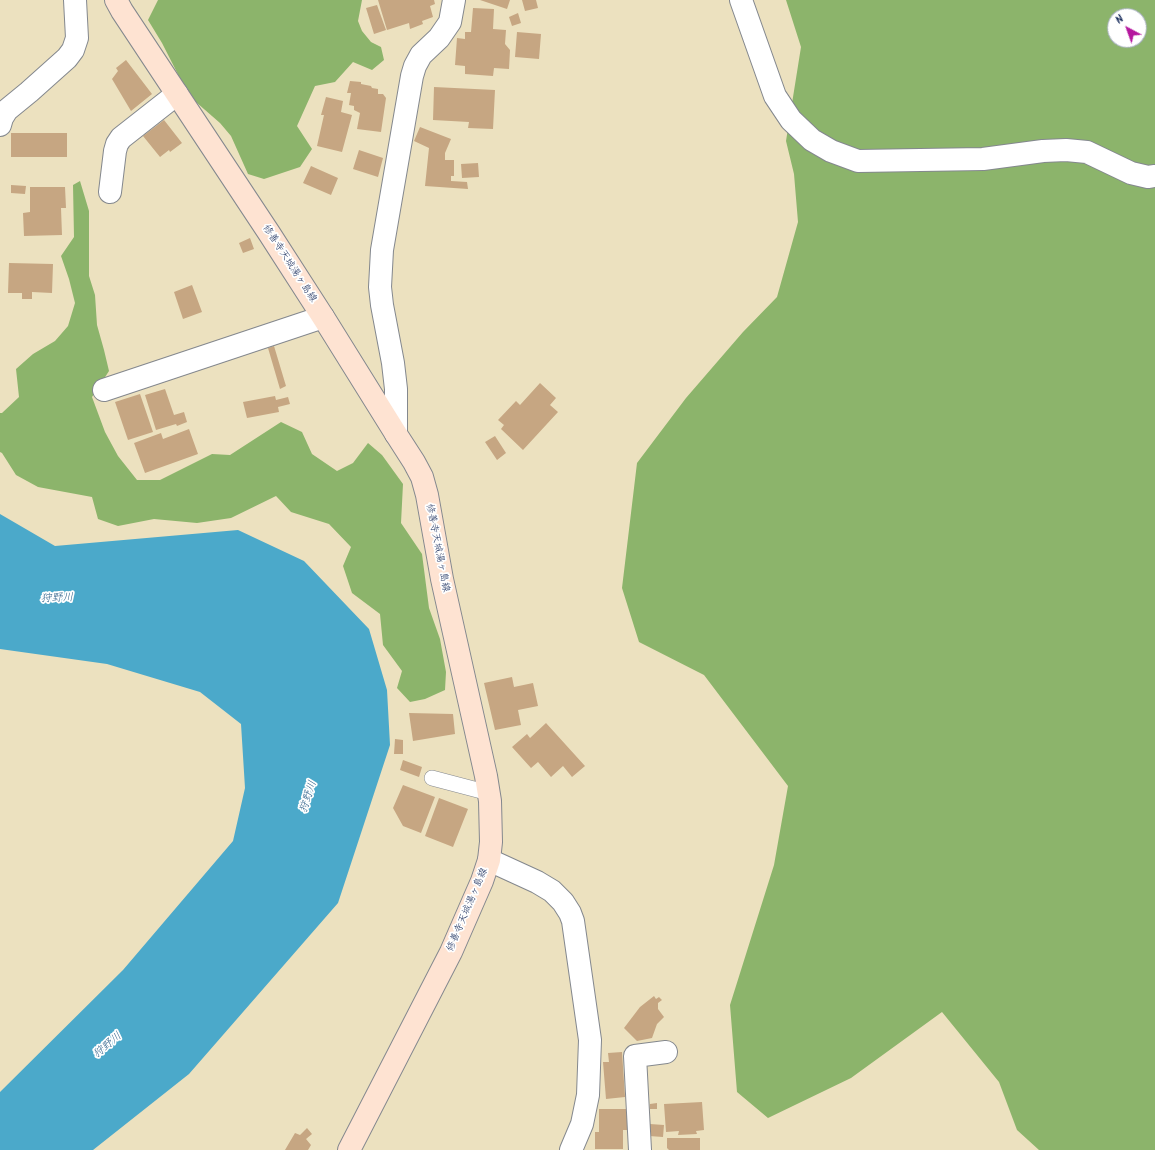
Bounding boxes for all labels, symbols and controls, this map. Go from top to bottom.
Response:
north arrow [1107,8,1147,48]
text: N [1111,11,1128,29]
street label: 修善寺天城湯ヶ島線 [259,223,319,305]
street label: 修善寺天城湯ヶ島線 [423,503,451,593]
water label: 狩野川 [40,592,74,606]
water label: 狩野川 [298,779,320,815]
street label: 修善寺天城湯ヶ島線 [445,866,491,954]
water label: 狩野川 [91,1030,125,1062]

